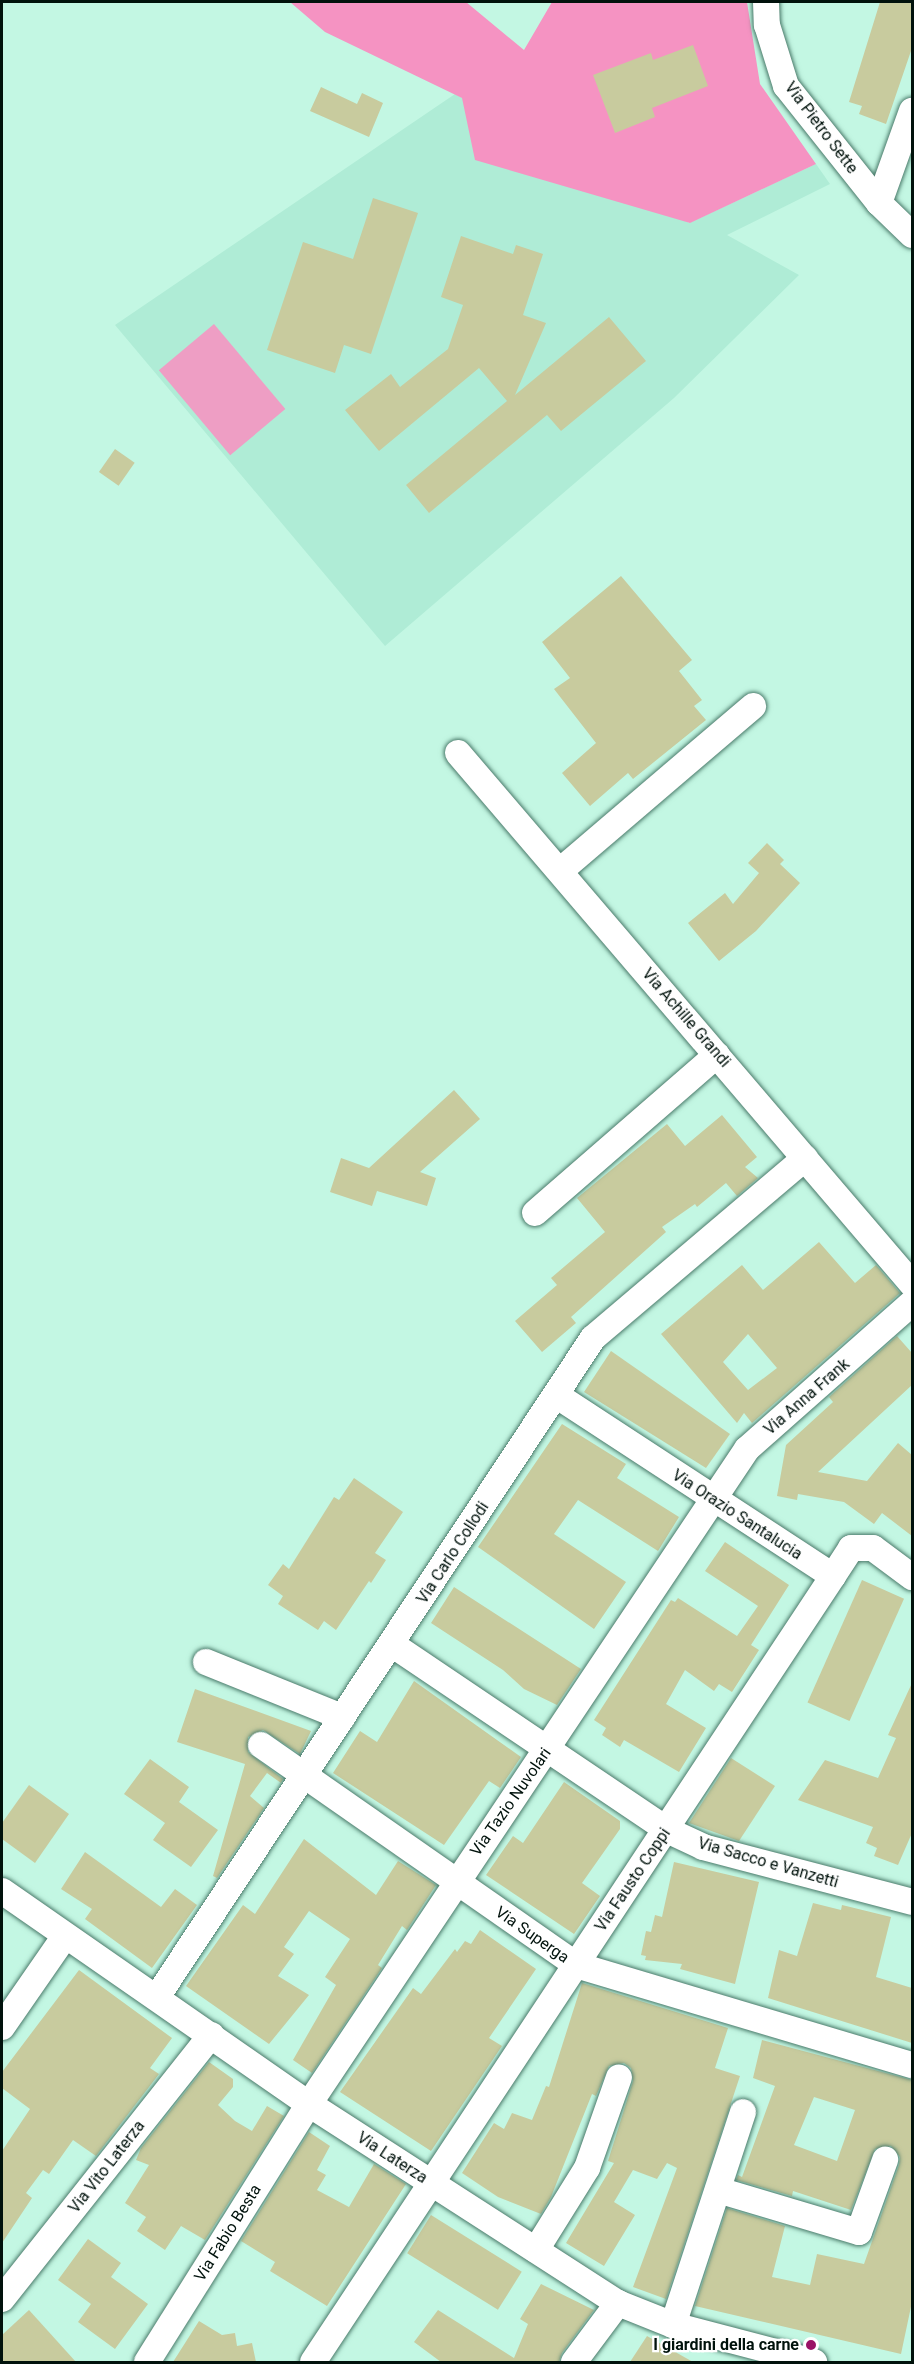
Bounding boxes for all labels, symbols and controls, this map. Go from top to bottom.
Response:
street label: Via Pietro Sette [780,78,862,178]
street label: Via Achille Grandi [638,965,734,1071]
street label: Via Anna Frank [760,1355,854,1439]
street label: Via Orazio Santalucia [668,1466,806,1564]
street label: Via Carlo Collodi [413,1498,493,1608]
street label: Via Tazio Nuvolari [466,1744,556,1860]
street label: Via Fausto Coppi [591,1825,675,1935]
street label: Via Sacco e Vanzetti [696,1834,840,1892]
street label: Via Superga [491,1903,573,1967]
street label: Via Vito Laterza [65,2117,149,2217]
street label: Via Laterza [353,2128,431,2188]
street label: Via Fabio Besta [191,2181,265,2285]
place label: I giardini della carne [653,2335,799,2355]
marker: I giardini della carne [804,2338,818,2352]

